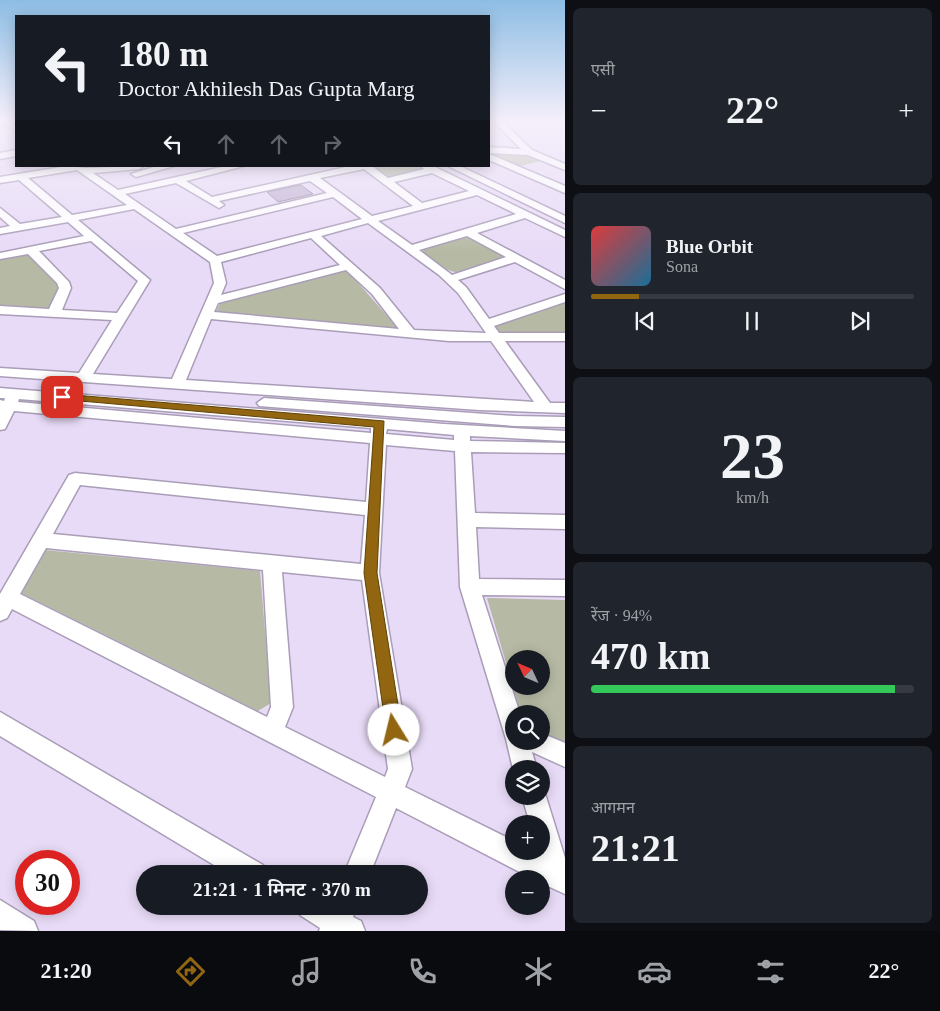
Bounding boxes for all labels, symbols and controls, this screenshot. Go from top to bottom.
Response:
icon: left [35,35,100,100]
text: 180 m [118,35,208,74]
text: एसी [591,61,615,78]
text: Doctor Akhilesh Das Gupta Marg [118,76,415,101]
text: 22° [726,89,779,131]
text: − [591,95,607,126]
text: + [898,95,914,126]
icon: left [159,130,187,158]
icon: ahead [212,130,240,158]
icon: ahead [265,130,293,158]
icon: right [318,130,346,158]
text: Blue Orbit [666,236,753,257]
text: Sona [666,258,698,275]
icon: previous [631,307,659,335]
icon: pause [738,307,766,335]
icon: next [846,307,874,335]
pin [41,376,83,418]
icon: arrive [48,383,76,411]
text: 23 [720,420,785,492]
text: km/h [736,489,769,506]
text: रेंज · 94% [591,607,652,624]
text: 470 km [591,635,710,677]
north arrow [505,650,550,695]
map controls [505,650,550,915]
position arrow [367,703,419,755]
button: search [505,705,550,750]
button: layers [505,760,550,805]
text: आगमन [591,799,635,816]
button: + [505,815,550,860]
text: 21:21 [591,827,680,869]
speed limit sign: 30 [15,850,80,915]
button: − [505,870,550,915]
text: 21:21 · 1 मिनट · 370 m [193,879,371,900]
icon: directions [173,954,208,989]
icon: music [289,954,324,989]
icon: phone [405,954,440,989]
icon: climate [521,954,556,989]
icon: car [637,954,672,989]
icon: filters [753,954,788,989]
text: 21:20 [40,958,92,983]
text: 22° [869,958,899,983]

